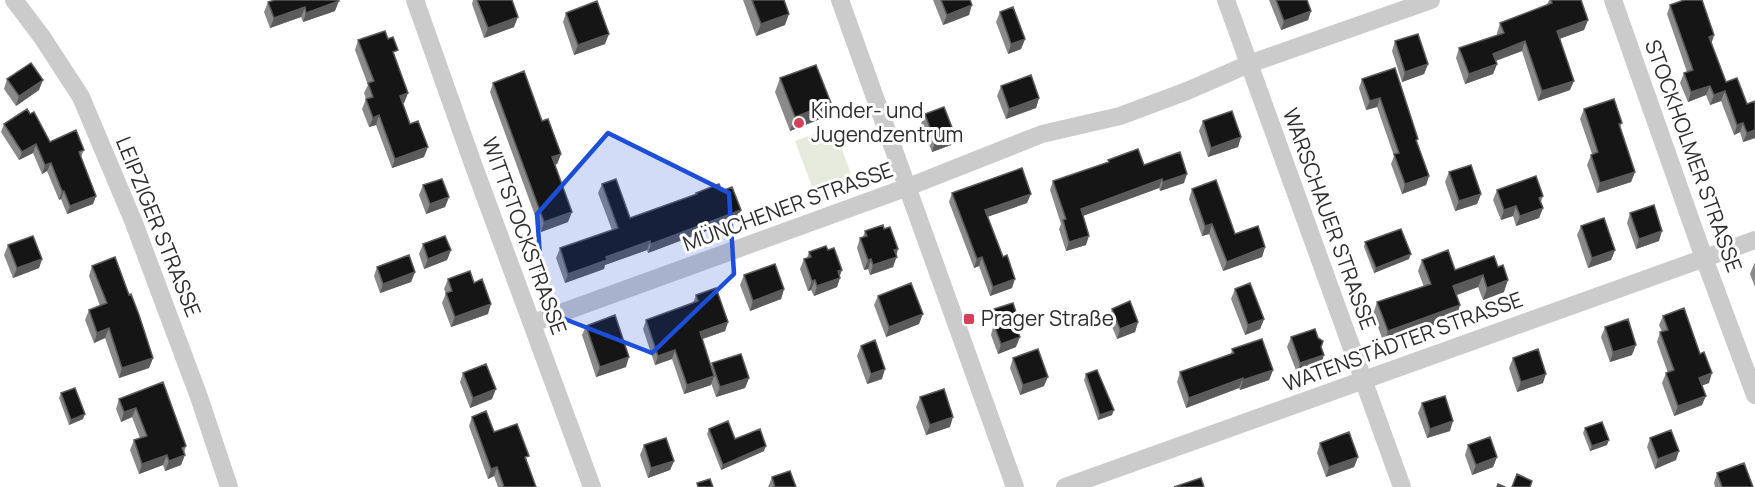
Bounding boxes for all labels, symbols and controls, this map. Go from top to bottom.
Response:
street label: STOCKHOLMER STRASSE [1639,36,1749,276]
place label: Kinder- und Jugendzentrum [811,96,963,148]
street label: WARSCHAUER STRASSE [1277,104,1383,333]
marker: Kinder- und Jugendzentrum [792,116,806,130]
street label: LEIPZIGER STRASSE [110,132,208,321]
street label: WITTSTOCKSTRASSE [476,133,574,338]
street label: MÜNCHENER STRASSE [679,155,897,257]
street label: WATENSTÄDTER STRASSE [1279,285,1526,397]
place label: Prager Straße [981,304,1114,332]
marker: Prager Straße [962,312,976,326]

